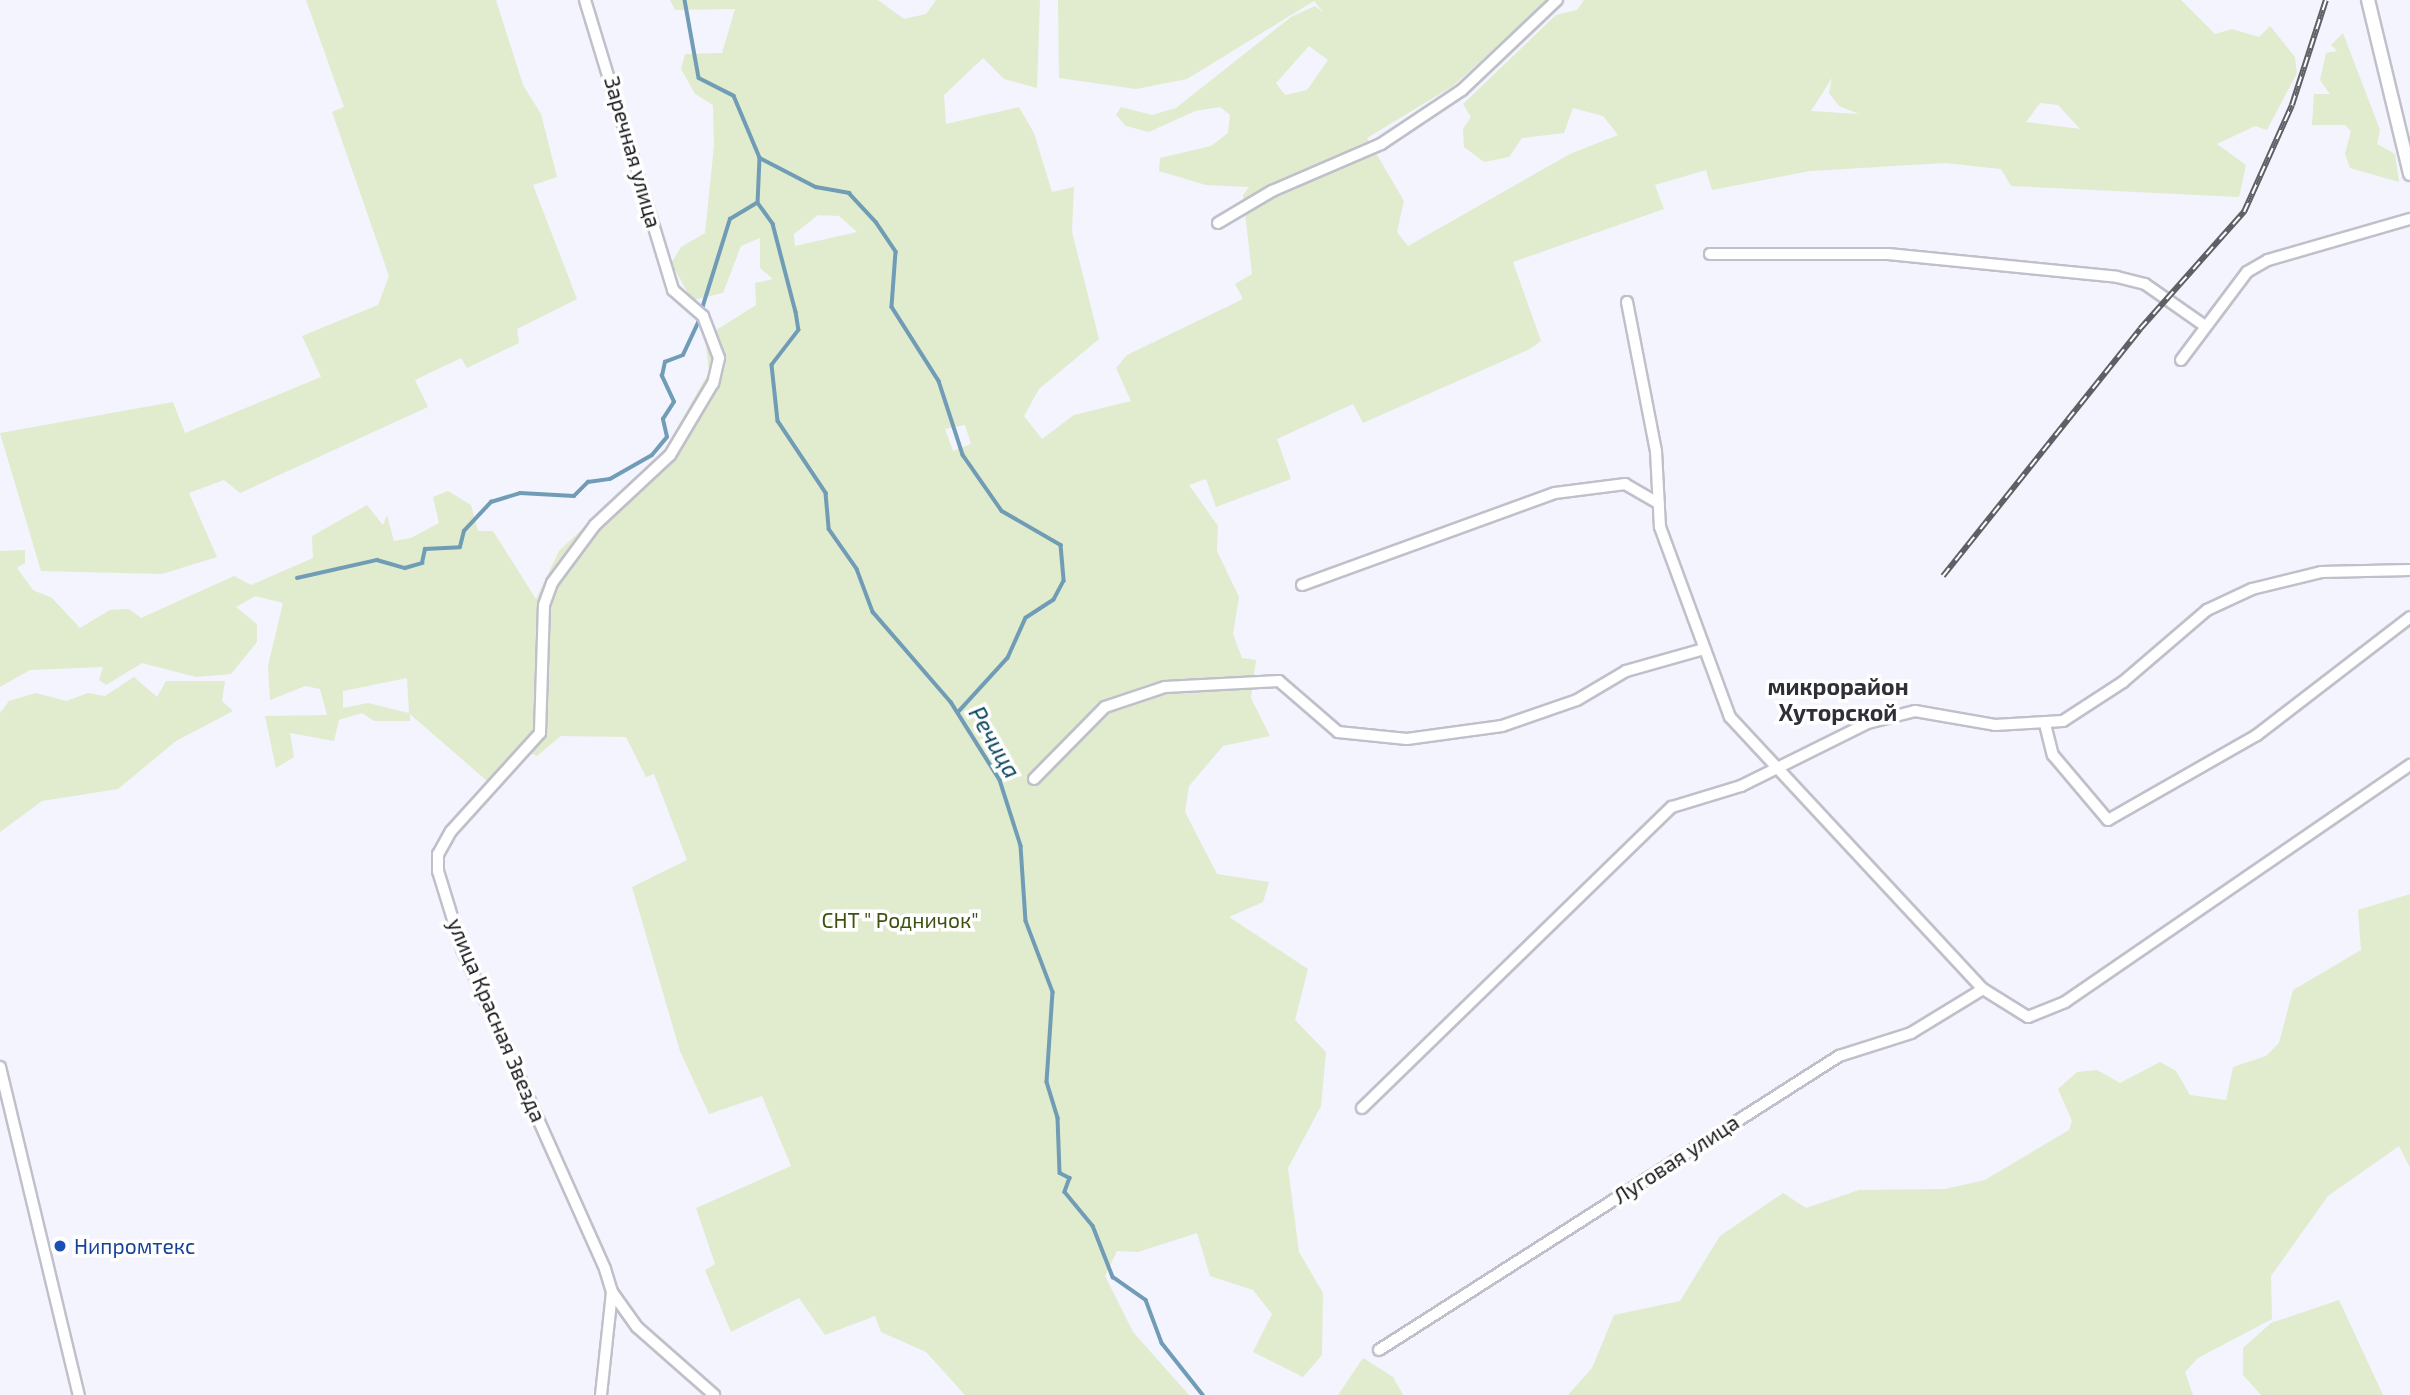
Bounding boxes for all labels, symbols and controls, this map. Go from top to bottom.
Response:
street label: Заречная улица [599,73,667,231]
district label: микрорайон Хуторской [1767,672,1909,726]
water label: Речица [963,701,1027,783]
park label: СНТ " Родничок" [821,907,979,933]
street label: улица Красная Звезда [443,914,551,1126]
street label: Луговая улица [1609,1109,1743,1209]
place label: Нипромтекс [74,1233,195,1259]
marker: Нипромтекс [52,1238,68,1254]

